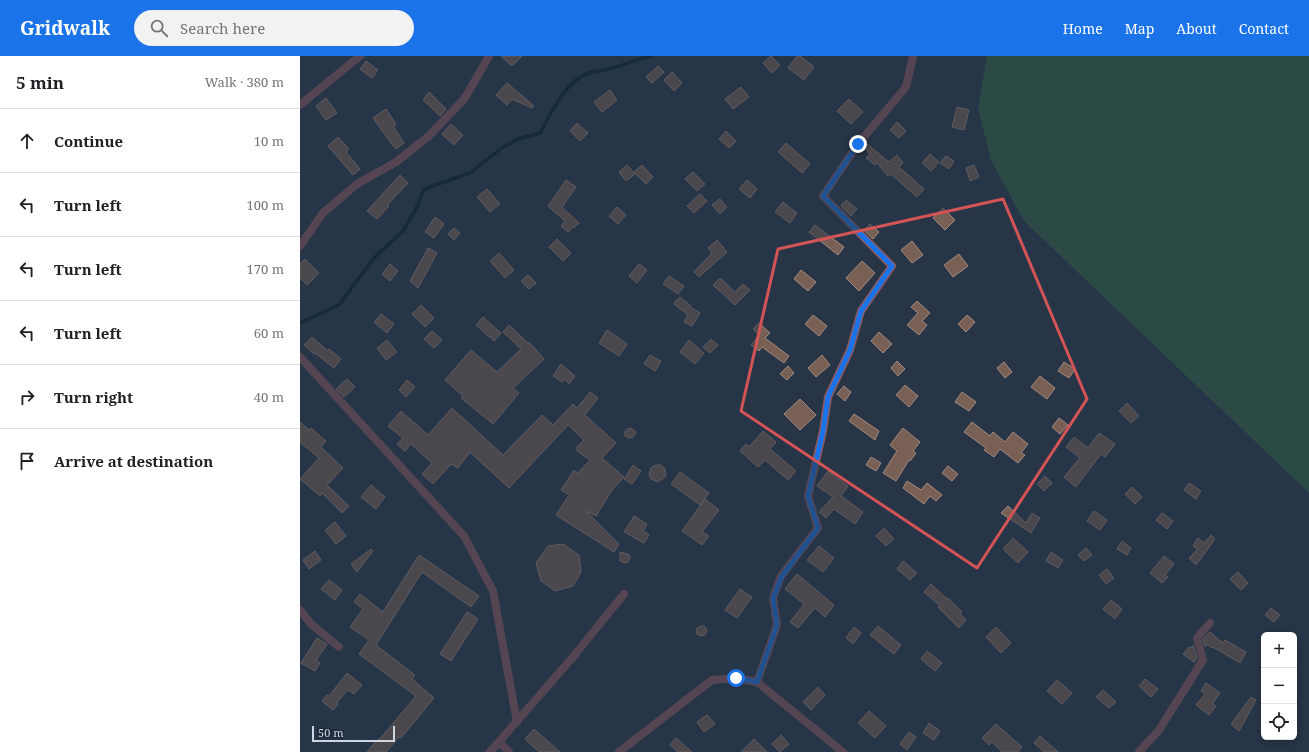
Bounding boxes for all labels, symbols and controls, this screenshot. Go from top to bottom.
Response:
search box [134,10,414,46]
text: Gridwalk [20,15,110,41]
icon: search [148,17,170,39]
text: Search here [180,18,265,38]
text: Home [1063,19,1103,38]
text: Map [1125,19,1154,38]
text: About [1176,19,1217,38]
text: Contact [1239,19,1289,38]
text: 5 min [16,71,64,94]
text: Walk · 380 m [205,73,284,91]
icon: ahead [16,130,38,152]
text: Continue [54,131,123,151]
text: 10 m [254,132,284,150]
route end [849,135,867,153]
icon: left [16,194,38,216]
text: Turn left [54,195,122,215]
text: 100 m [247,196,284,214]
icon: left [16,258,38,280]
text: Turn left [54,259,122,279]
text: 170 m [247,260,284,278]
icon: left [16,322,38,344]
text: Turn left [54,323,122,343]
text: 60 m [254,324,284,342]
icon: right [16,386,38,408]
text: Turn right [54,387,133,407]
text: 40 m [254,388,284,406]
icon: arrive [16,450,38,472]
text: Arrive at destination [54,451,213,471]
map controls [1261,632,1297,740]
button: + [1261,632,1297,668]
button: − [1261,668,1297,704]
route start [727,669,745,687]
button: locate [1261,704,1297,740]
scale bar [312,724,395,743]
text: 50 m [318,725,344,740]

